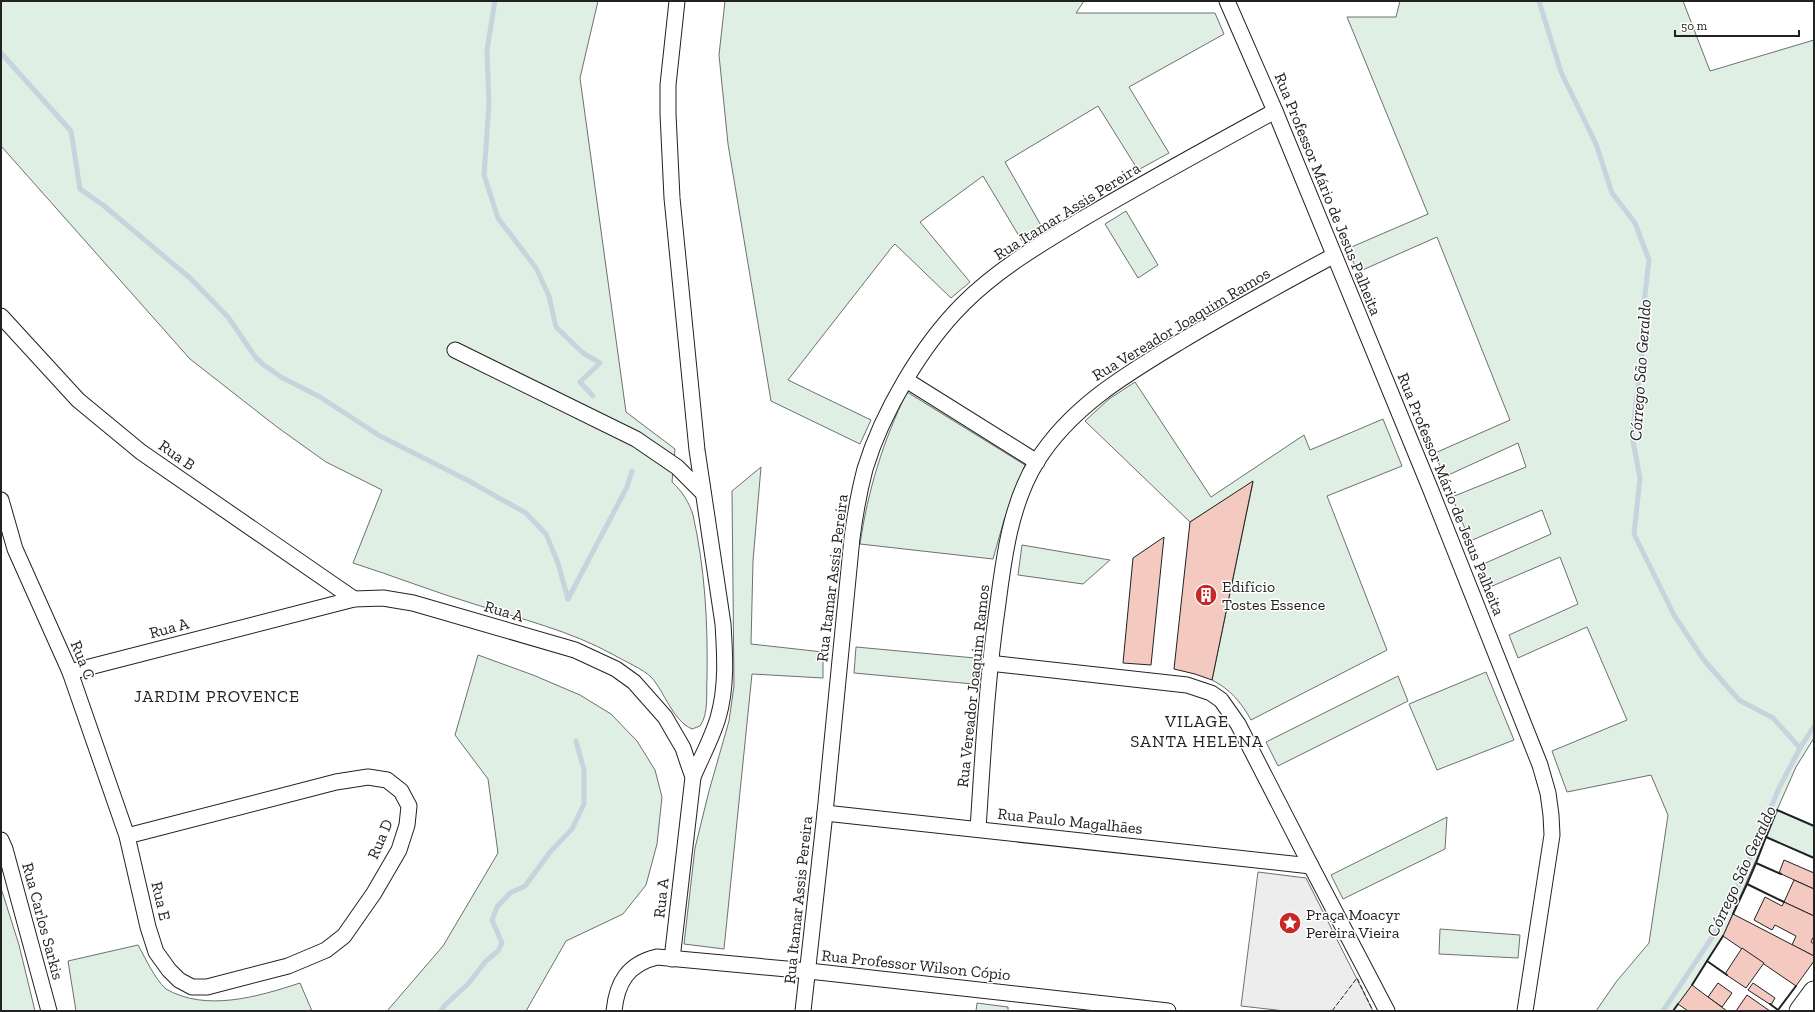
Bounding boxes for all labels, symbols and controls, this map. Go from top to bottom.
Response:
scale bar [1675,12,1799,38]
text: 50 m [1681,19,1708,33]
street label: Rua Professor Mário de Jesus Palheita [1270,70,1386,318]
street label: Rua Itamar Assis Pereira [990,158,1144,264]
street label: Rua Vereador Joaquim Ramos [1089,263,1273,385]
water label: Córrego São Geraldo [1625,298,1655,442]
street label: Rua Professor Mário de Jesus Palheita [1393,370,1509,618]
street label: Rua B [155,436,199,474]
street label: Rua Itamar Assis Pereira [812,493,852,663]
place label: Edifício Tostes Essence [1222,577,1325,614]
building icon: Edifício Tostes Essence [1193,582,1219,608]
street label: Rua Vereador Joaquim Ramos [953,583,993,789]
street label: Rua A [482,596,526,626]
street label: Rua A [147,613,191,642]
street label: Rua C [67,638,99,682]
district label: JARDIM PROVENCE [134,686,300,706]
district label: VILAGE SANTA HELENA [1130,711,1264,751]
water label: Córrego São Geraldo [1702,802,1780,940]
street label: Rua Paulo Magalhães [997,804,1143,838]
street label: Rua Itamar Assis Pereira [780,815,816,985]
street label: Rua D [363,816,397,862]
street label: Rua Carlos Sarkis [18,860,68,982]
street label: Rua A [649,876,673,919]
street label: Rua E [147,880,175,922]
place label: Praça Moacyr Pereira Vieira [1306,905,1401,942]
place icon: Praça Moacyr Pereira Vieira [1277,910,1303,936]
street label: Rua Professor Wilson Cópio [820,946,1012,984]

